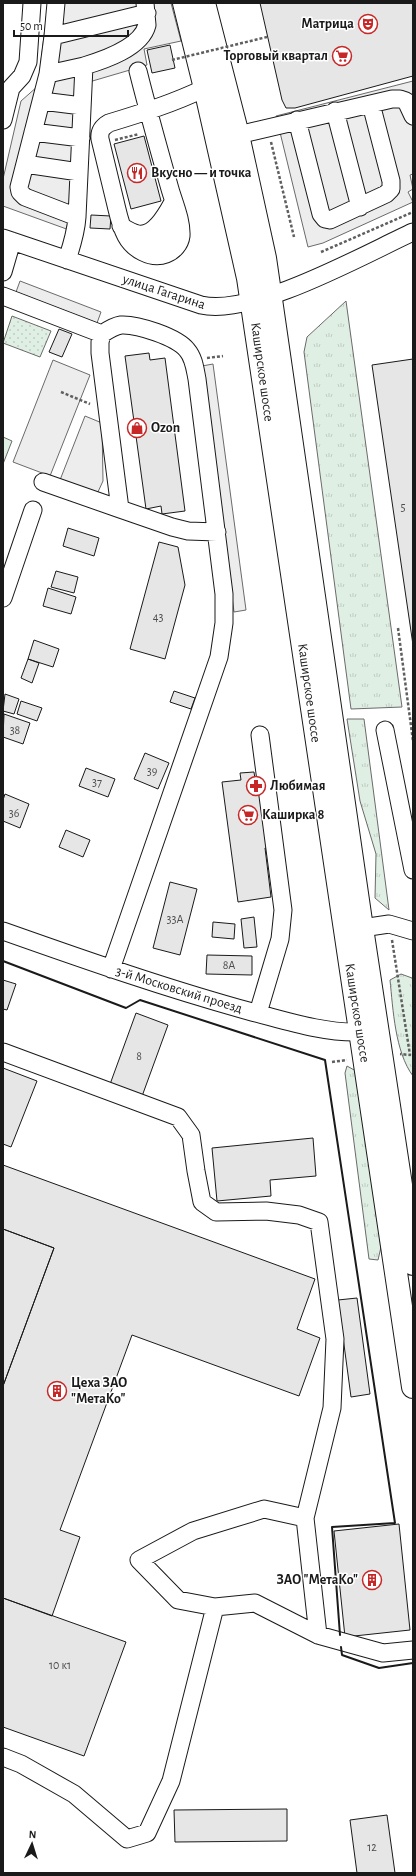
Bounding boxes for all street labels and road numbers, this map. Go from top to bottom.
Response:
street label: улица Гагарина [120,272,208,312]
street label: Каширское шоссе [248,321,276,423]
street label: Каширское шоссе [295,642,323,744]
street label: Каширское шоссе [342,962,372,1064]
street label: 3-й Московский проезд [114,964,244,1016]

